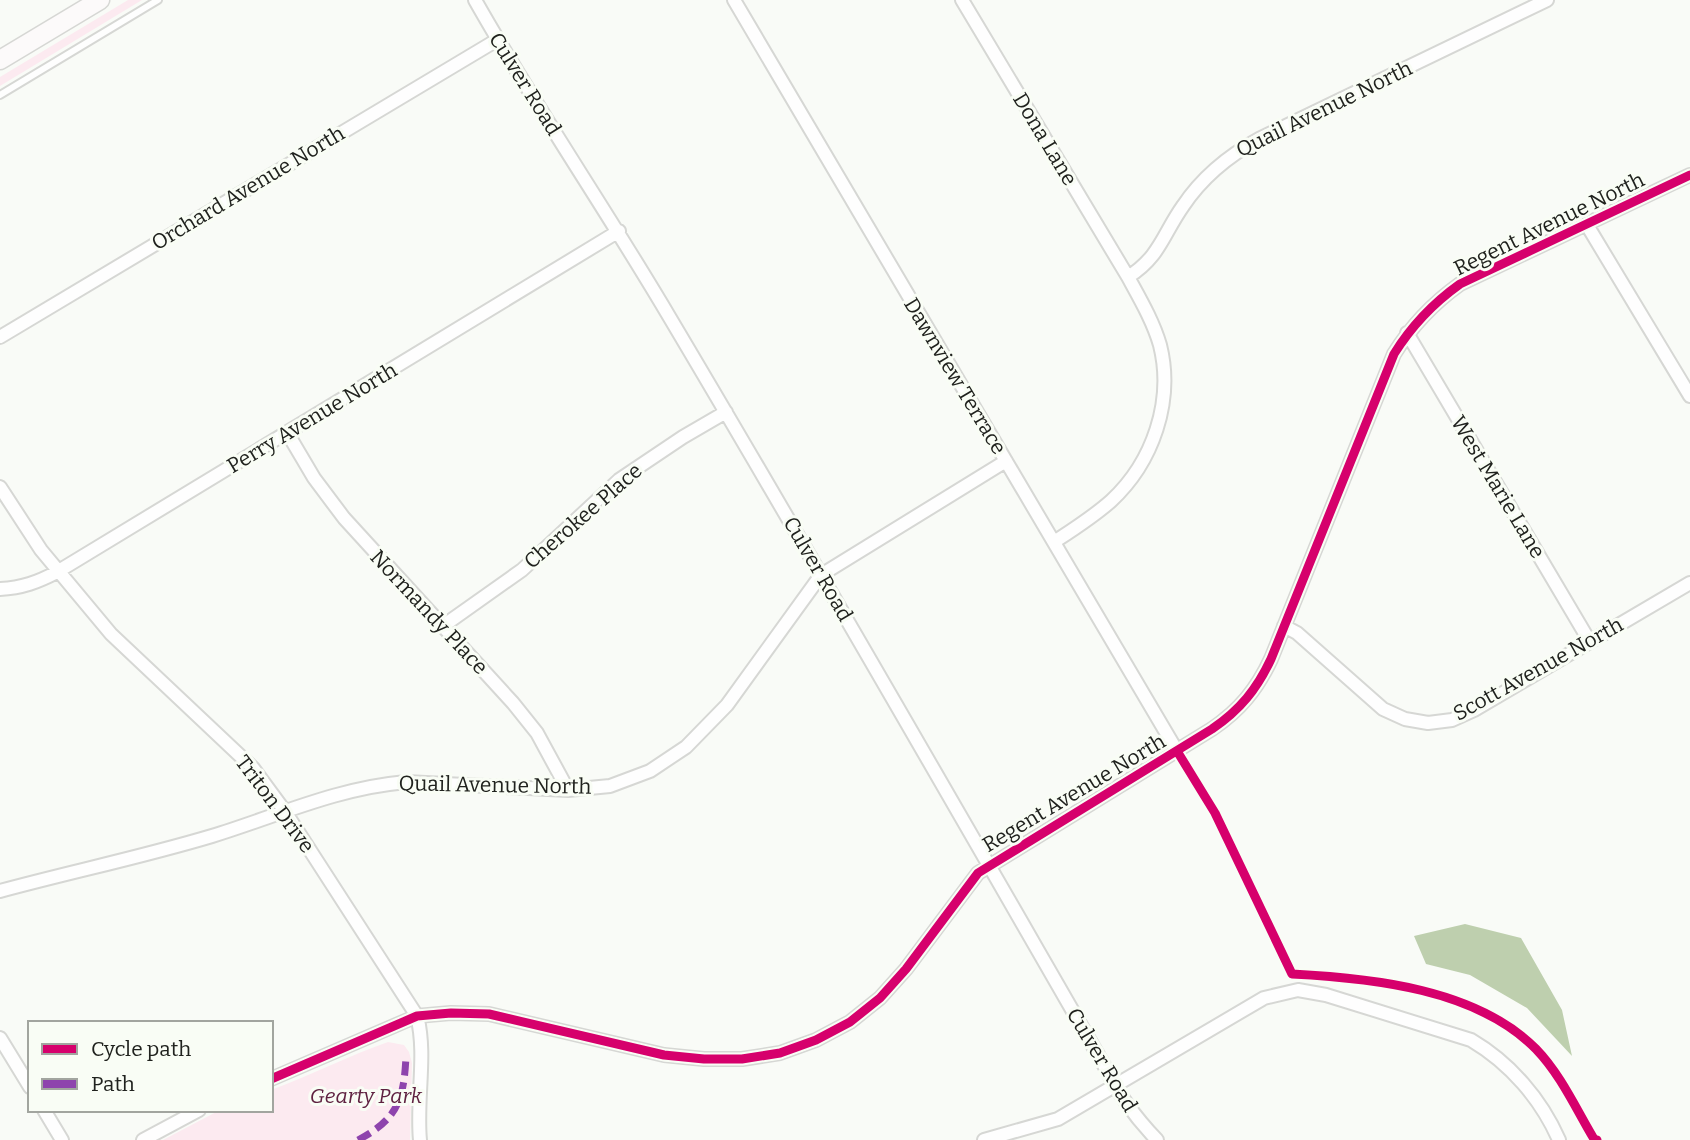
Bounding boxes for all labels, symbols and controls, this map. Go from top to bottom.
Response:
street label: Culver Road [483,28,567,140]
street label: Quail Avenue North [1232,55,1416,163]
street label: Dona Lane [1007,88,1083,190]
street label: Orchard Avenue North [147,120,349,256]
street label: Regent Avenue North [1449,167,1649,281]
street label: Dawnview Terrace [898,293,1012,459]
street label: Perry Avenue North [222,357,402,479]
street label: West Marie Lane [1445,411,1551,563]
street label: Cherokee Place [519,458,647,574]
street label: Culver Road [778,512,858,626]
street label: Normandy Place [365,544,493,680]
street label: Scott Avenue North [1448,611,1628,727]
street label: Regent Avenue North [978,728,1170,858]
street label: Triton Drive [230,750,320,858]
street label: Quail Avenue North [398,770,592,800]
street label: Culver Road [1061,1003,1143,1117]
legend [28,1021,273,1112]
text: Cycle path [91,1036,191,1062]
text: Path [91,1071,135,1097]
park label: Gearty Park [310,1083,423,1109]

